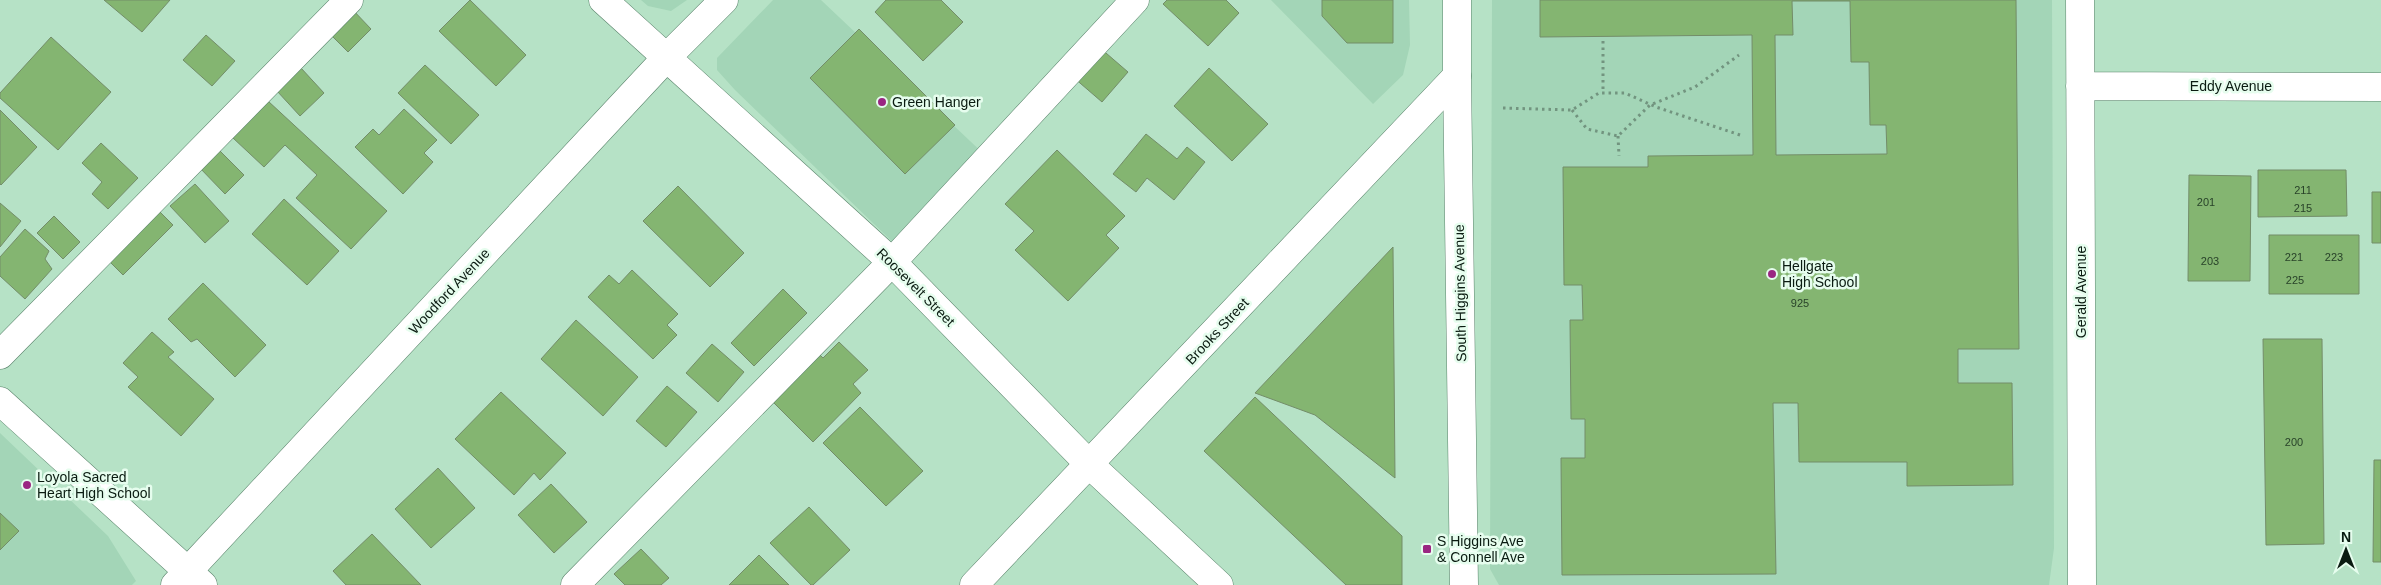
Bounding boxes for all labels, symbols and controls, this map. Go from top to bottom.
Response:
street label: Eddy Avenue [2190,78,2272,94]
place label: Green Hanger [892,94,981,110]
marker: Green Hanger [876,96,888,108]
house number: 211 [2294,184,2312,196]
house number: 201 [2197,196,2215,208]
house number: 215 [2294,202,2312,214]
street label: South Higgins Avenue [1451,224,1469,362]
street label: Woodford Avenue [405,245,493,337]
street label: Roosevelt Street [874,245,958,329]
street label: Gerald Avenue [2073,246,2089,338]
house number: 221 [2285,251,2303,263]
house number: 223 [2325,251,2343,263]
house number: 203 [2201,255,2219,267]
place label: Hellgate High School [1782,258,1858,290]
marker: Hellgate High School [1766,268,1778,280]
house number: 225 [2286,274,2304,286]
street label: Brooks Street [1182,294,1252,367]
house number: 925 [1791,297,1809,309]
house number: 200 [2285,436,2303,448]
place label: Loyola Sacred Heart High School [37,469,151,501]
marker: Loyola Sacred Heart High School [21,479,33,491]
north arrow [2321,525,2371,575]
text: N [2341,529,2351,545]
place label: S Higgins Ave & Connell Ave [1437,533,1525,565]
marker: S Higgins Ave & Connell Ave [1421,543,1433,555]

